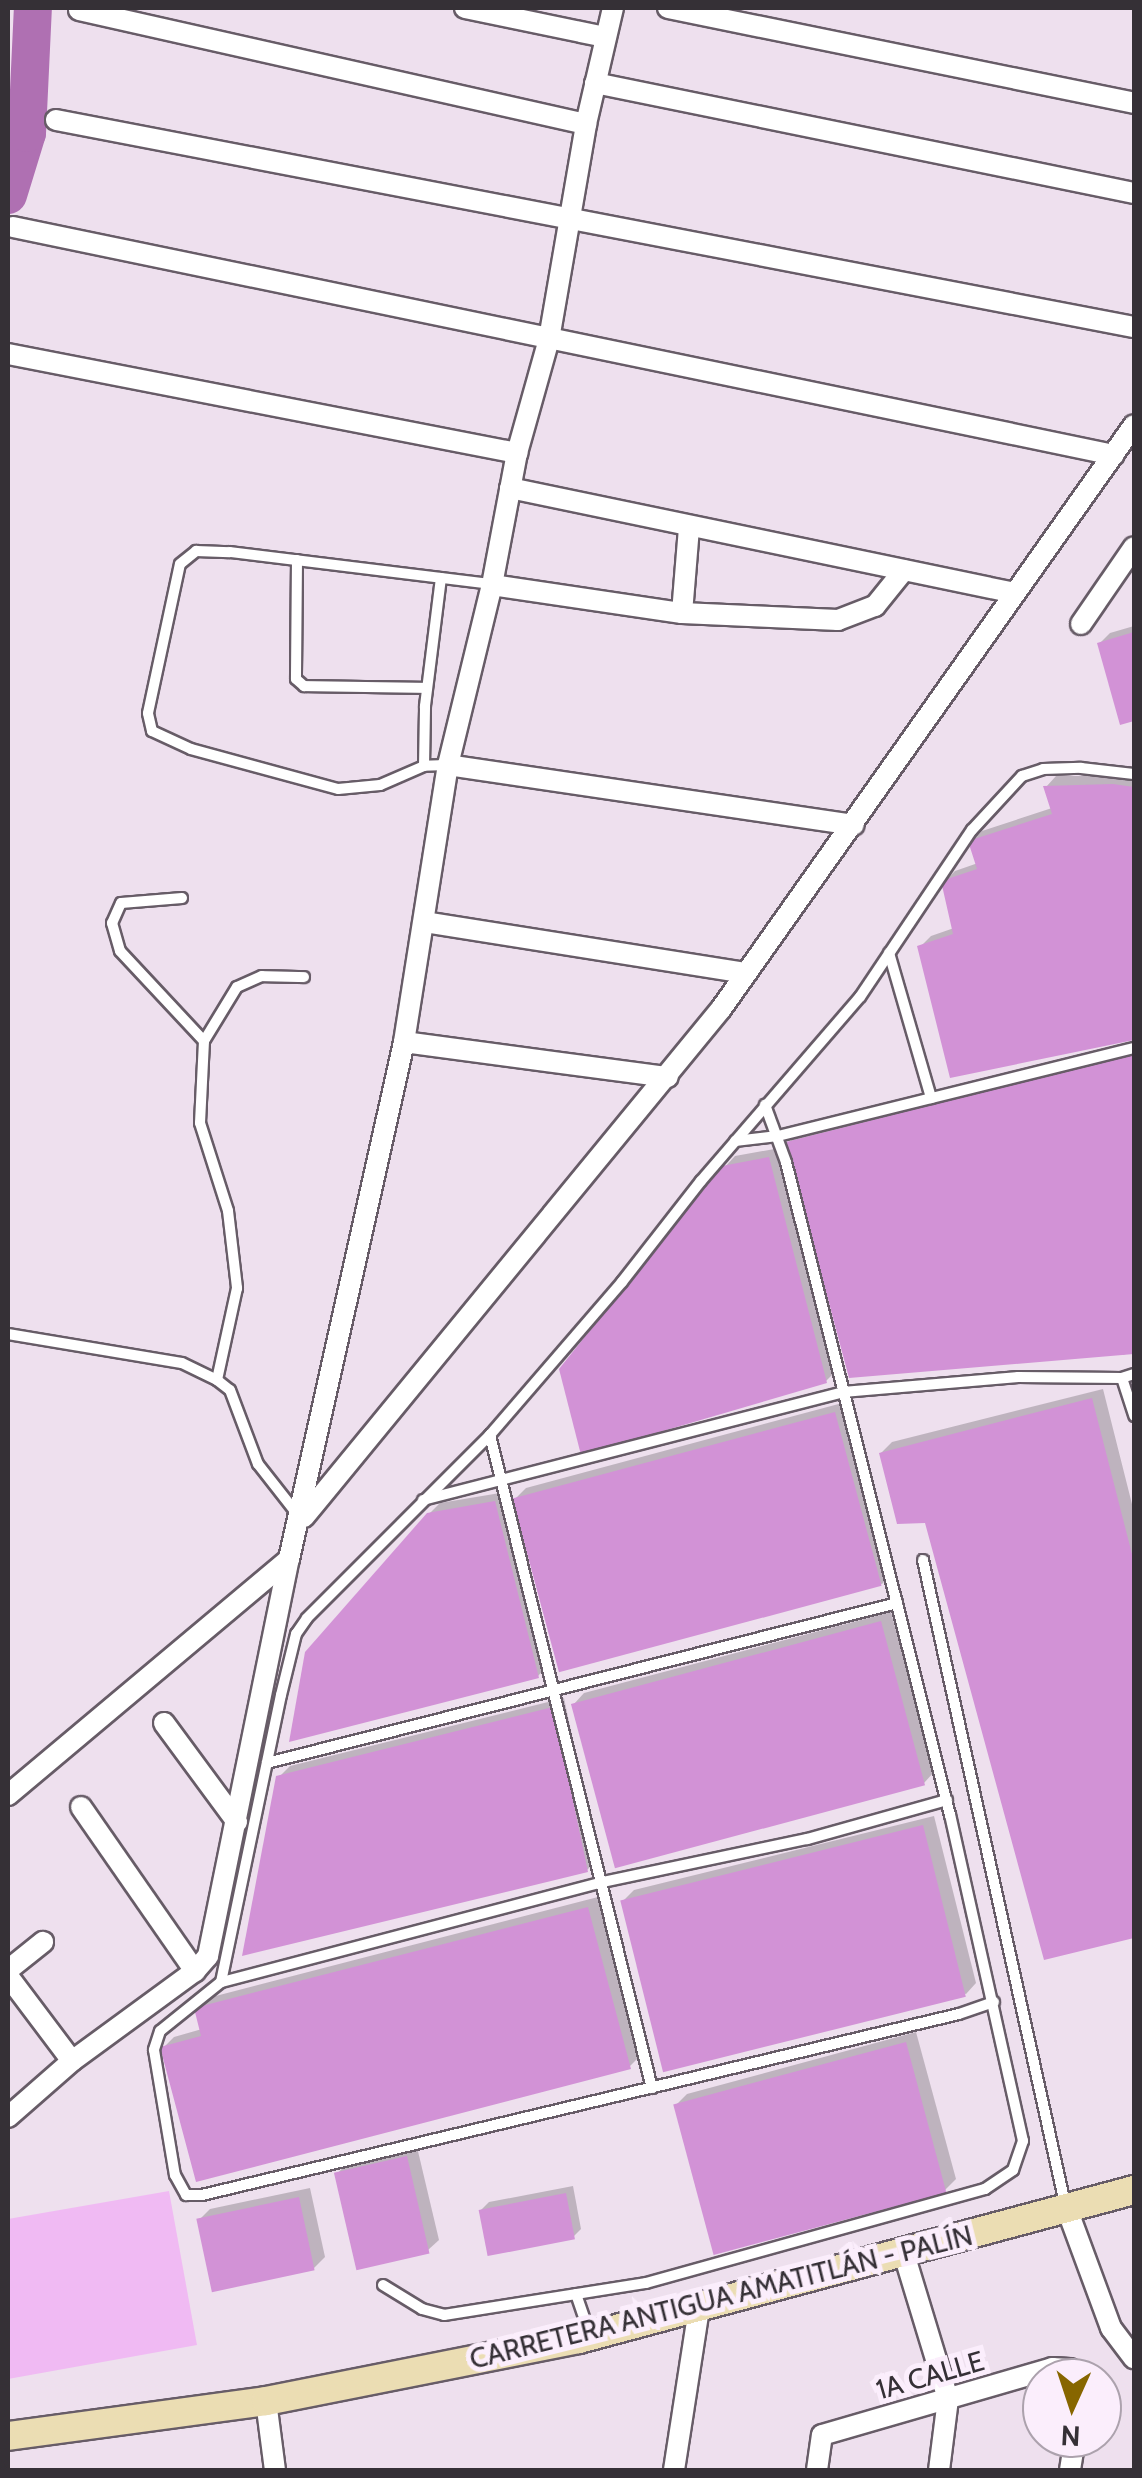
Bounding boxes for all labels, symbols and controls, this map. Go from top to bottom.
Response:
street label: CARRETERA ANTIGUA AMATITLÁN - PALÍN [466,2218,976,2376]
street label: 1A CALLE [872,2344,988,2406]
north arrow [1022,2358,1122,2458]
text: N [1060,2418,1081,2453]

